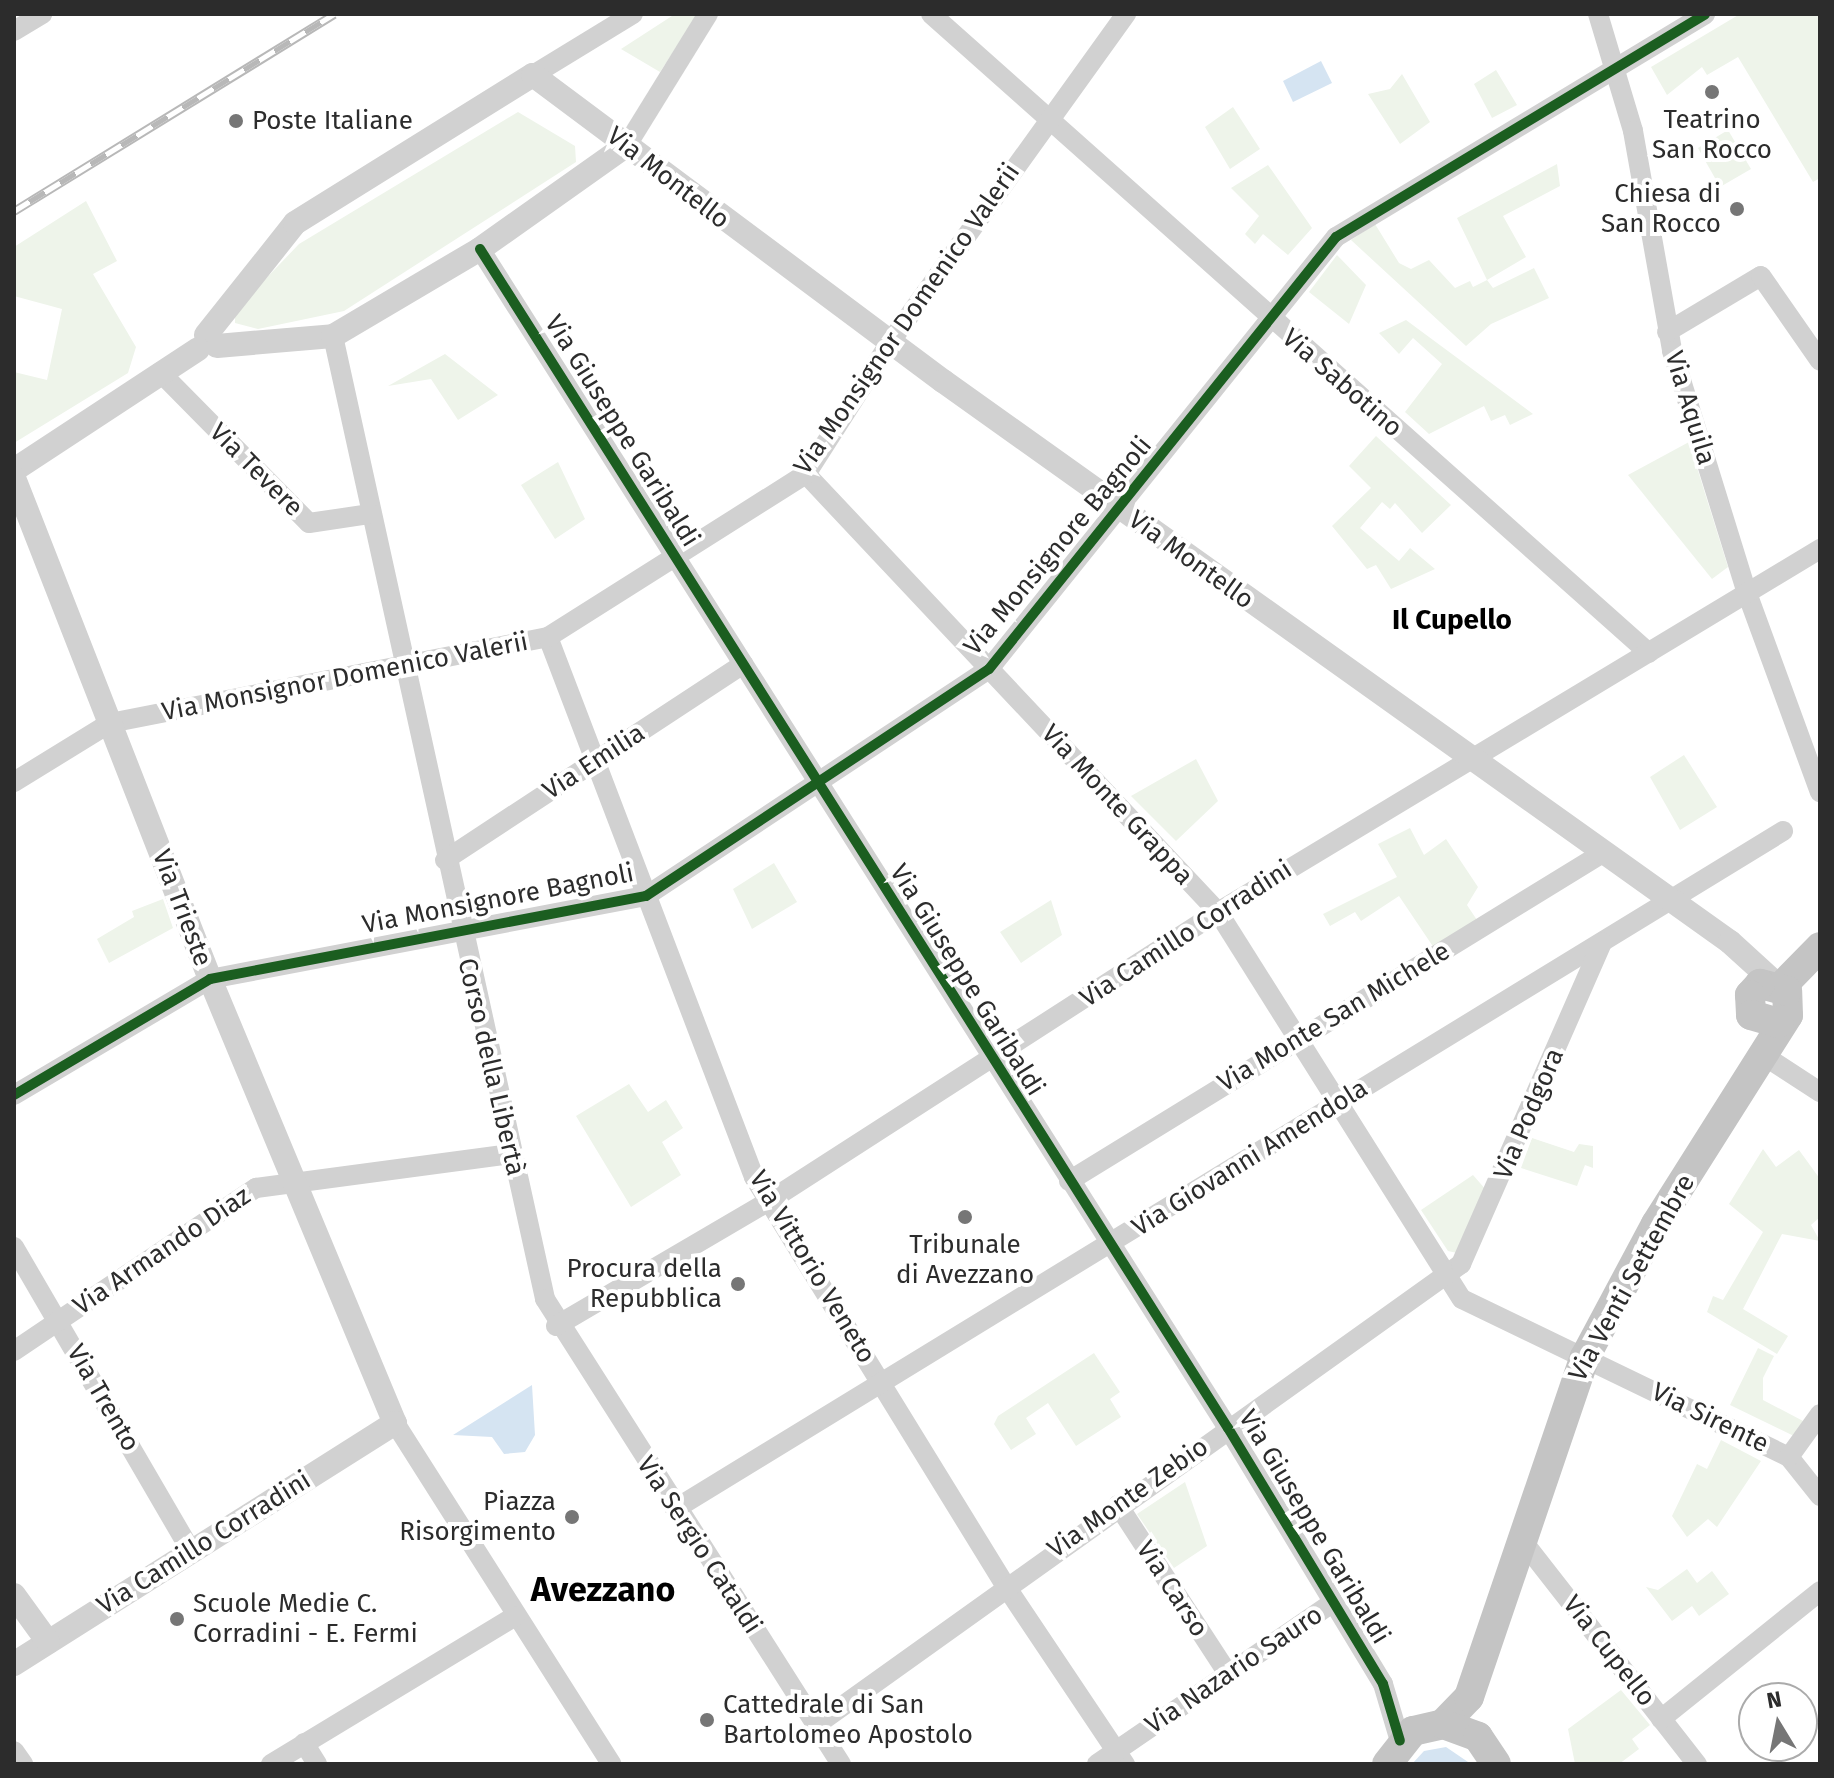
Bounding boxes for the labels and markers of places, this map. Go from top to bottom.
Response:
marker: Teatrino San Rocco [1703,83,1721,101]
place label: Teatrino San Rocco [1652,104,1772,166]
place label: Poste Italiane [252,105,413,137]
marker: Poste Italiane [227,112,245,130]
place label: Chiesa di San Rocco [1601,178,1721,240]
marker: Chiesa di San Rocco [1728,200,1746,218]
marker: Tribunale di Avezzano [956,1208,974,1226]
place label: Tribunale di Avezzano [896,1229,1034,1290]
place label: Procura della Repubblica [567,1253,722,1314]
marker: Procura della Repubblica [729,1275,747,1293]
place label: Piazza Risorgimento [399,1486,556,1548]
marker: Piazza Risorgimento [563,1508,581,1526]
place label: Scuole Medie C. Corradini - E. Fermi [193,1588,418,1650]
marker: Scuole Medie C. Corradini - E. Fermi [168,1610,186,1628]
place label: Cattedrale di San Bartolomeo Apostolo [723,1689,973,1750]
marker: Cattedrale di San Bartolomeo Apostolo [698,1711,716,1729]

